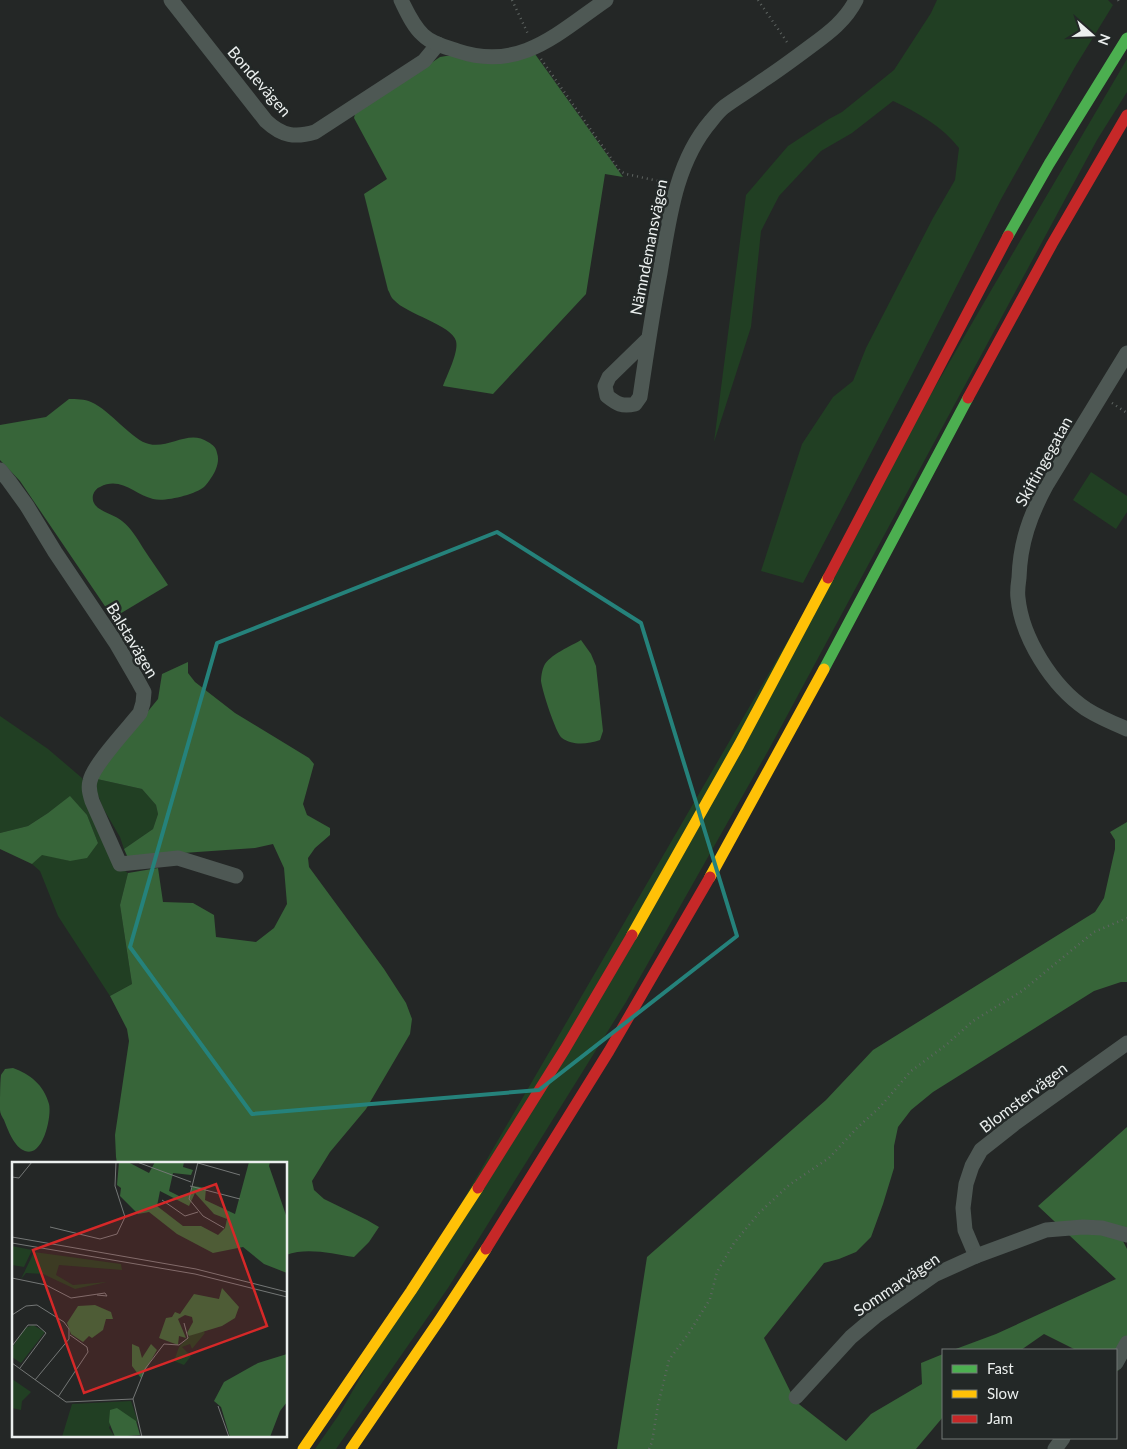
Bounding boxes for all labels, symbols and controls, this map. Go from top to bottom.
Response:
north arrow [1067,10,1117,60]
text: N [1095,32,1115,48]
street label: Bondevägen [224,42,296,120]
street label: Nämndemansvägen [626,178,670,316]
street label: Skiftingegatan [1011,413,1075,509]
street label: Balstavägen [103,599,163,681]
street label: Blomstervägen [975,1058,1071,1136]
inset map [12,1162,288,1436]
street label: Sommarvägen [849,1248,943,1320]
legend [942,1349,1117,1439]
text: Fast [987,1359,1014,1377]
text: Slow [987,1384,1019,1402]
text: Jam [987,1409,1013,1427]

